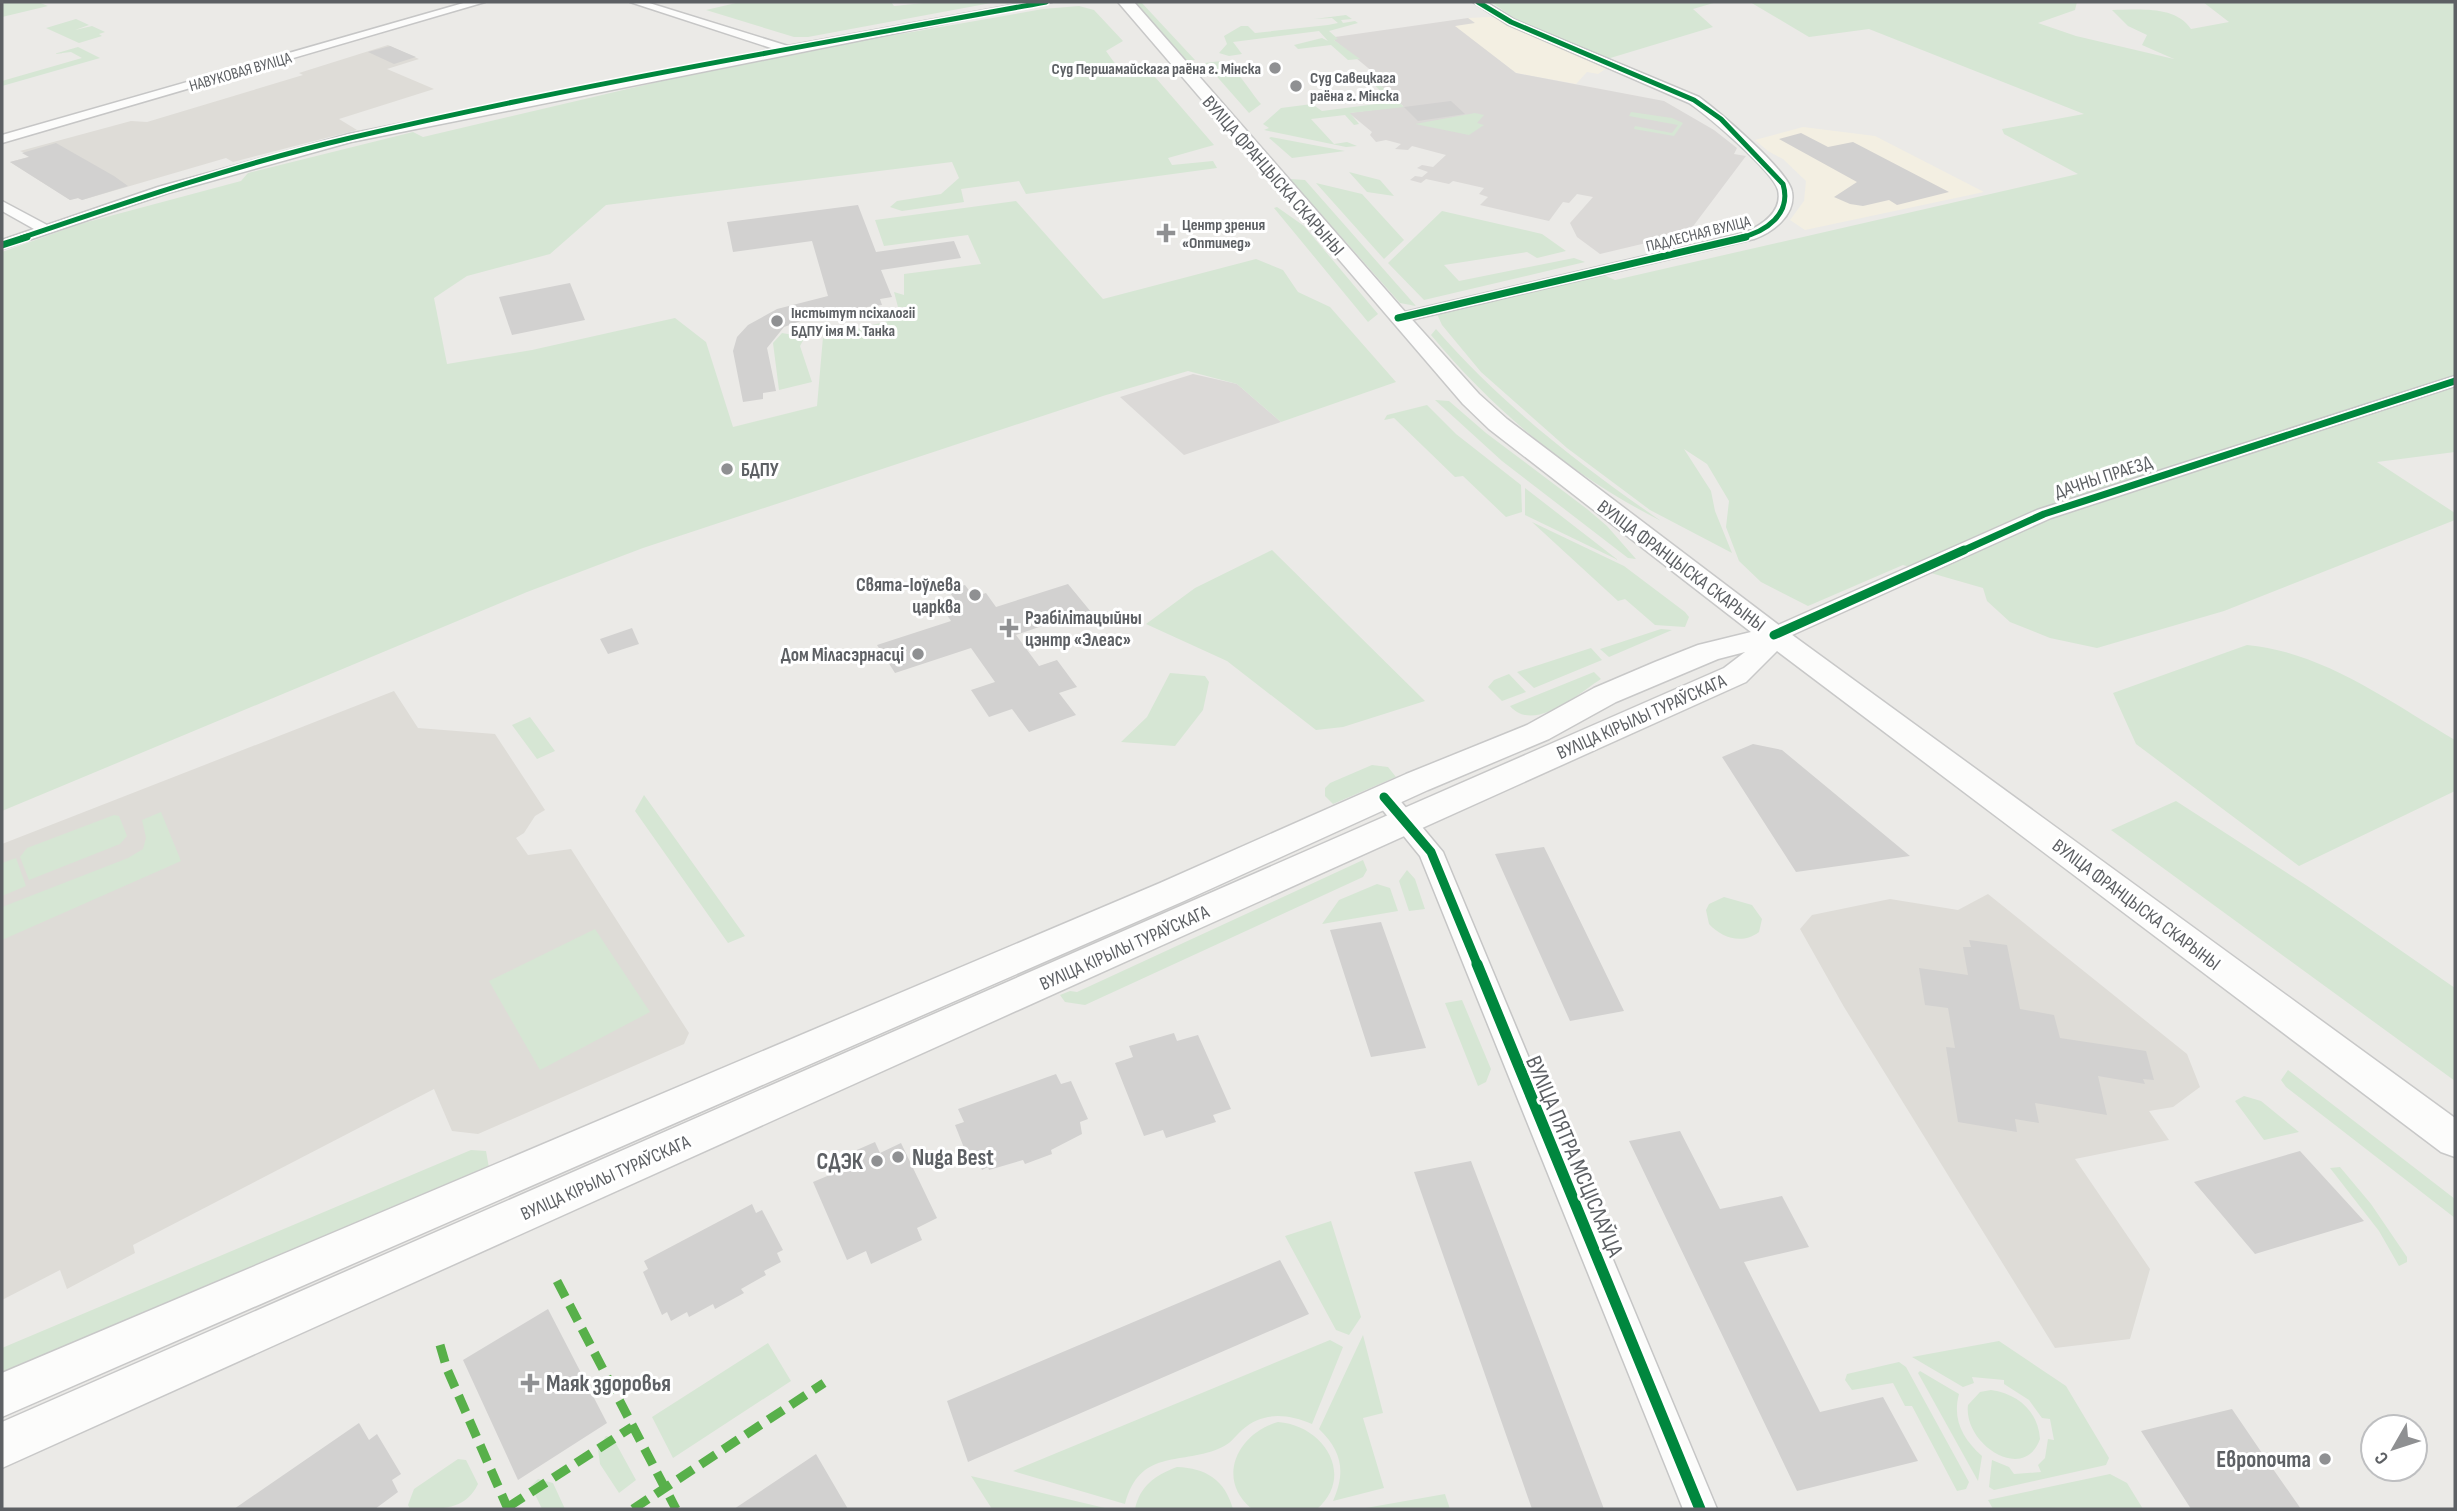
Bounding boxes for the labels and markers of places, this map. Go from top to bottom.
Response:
place label: Суд Першамайскага раёна г. Мінска [1052,60,1261,79]
marker: Суд Першамайскага раёна г. Мінска [1267,60,1283,76]
place label: Суд Савецкага раёна г. Мінска [1310,69,1399,106]
marker: Суд Савецкага раёна г. Мінска [1288,78,1304,94]
place label: Центр зрения «Оптимед» [1182,216,1265,253]
marker: Центр зрения «Оптимед» [1156,223,1176,243]
place label: Інстытут псіхалогіі БДПУ імя М. Танка [791,304,915,341]
marker: Інстытут псіхалогіі БДПУ імя М. Танка [769,313,785,329]
place label: БДПУ [741,459,779,482]
marker: БДПУ [719,461,735,477]
place label: Свята-Іоўлева царква [856,574,961,619]
marker: Свята-Іоўлева царква [967,587,983,603]
place label: Рэабілітацыйны цэнтр «Элеас» [1025,607,1142,652]
marker: Рэабілітацыйны цэнтр «Элеас» [999,618,1019,638]
place label: Дом Міласэрнасці [781,644,904,667]
marker: Дом Міласэрнасці [910,646,926,662]
place label: Nuga Best [912,1144,994,1172]
place label: СДЭК [817,1148,864,1176]
marker: Nuga Best [890,1149,906,1165]
marker: СДЭК [869,1153,885,1169]
place label: Маяк здоровья [546,1370,671,1398]
marker: Маяк здоровья [520,1373,540,1393]
place label: Европочта [2216,1446,2311,1474]
marker: Европочта [2317,1451,2333,1467]

